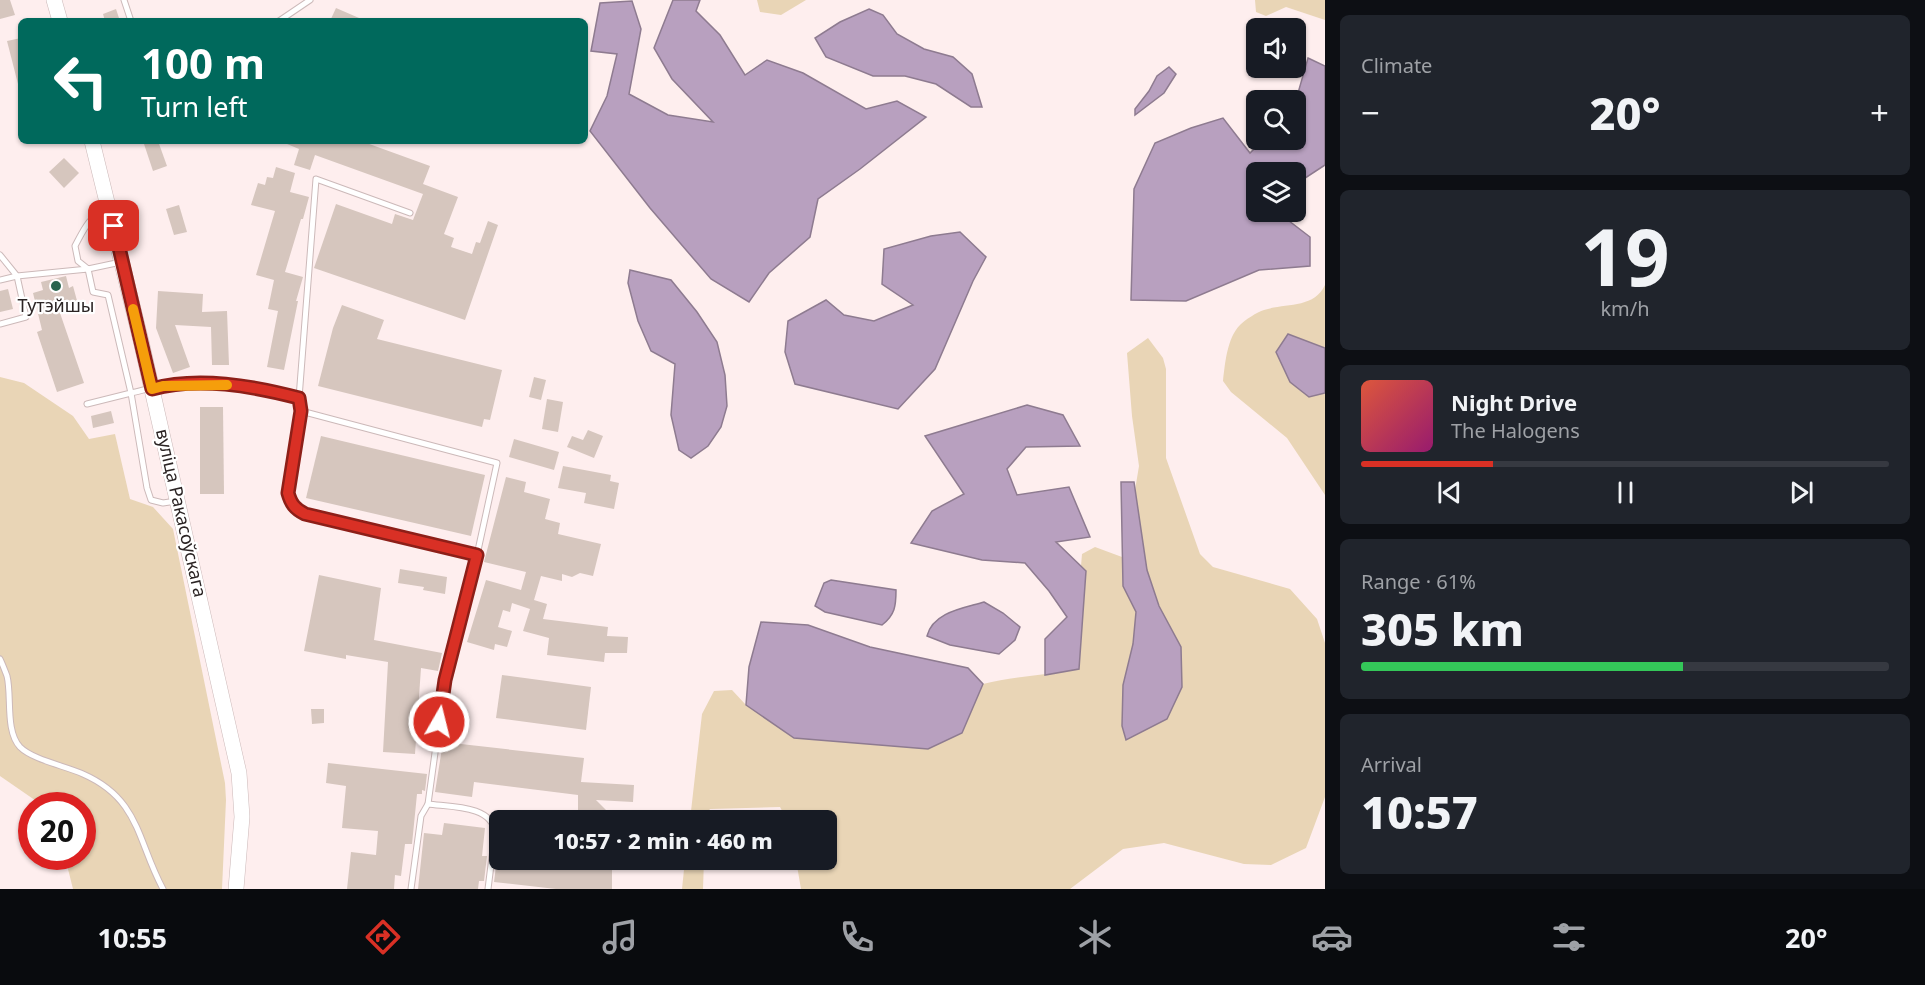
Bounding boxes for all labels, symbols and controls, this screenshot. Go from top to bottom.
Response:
map controls [1246,18,1306,222]
button: sound [1246,18,1306,78]
text: 100 m [141,34,265,91]
icon: left [42,42,120,120]
text: Climate [1361,52,1432,79]
text: 20° [1589,82,1661,143]
text: Turn left [141,88,247,125]
button: search [1246,90,1306,150]
text: − [1361,90,1380,135]
text: + [1870,90,1889,135]
button: layers [1246,162,1306,222]
pin [88,200,139,251]
text: 19 [1580,203,1670,309]
icon: arrive [97,209,130,242]
marker: Тутэйшы [49,279,63,293]
place label: Тутэйшы [17,293,95,317]
text: km/h [1600,295,1650,322]
text: Night Drive [1451,387,1577,417]
text: The Halogens [1451,417,1580,444]
street label: вуліца Ракасоўскага [151,426,213,599]
icon: previous [1433,476,1466,509]
icon: pause [1609,476,1642,509]
icon: next [1785,476,1818,509]
text: Range · 61% [1361,568,1476,595]
text: 305 km [1361,598,1524,659]
position arrow [407,690,471,754]
text: Arrival [1361,751,1422,778]
text: 10:57 [1361,781,1478,842]
speed limit sign: 20 [18,792,96,870]
text: 10:57 · 2 min · 460 m [553,825,773,855]
icon: directions [362,916,404,958]
icon: music [599,916,641,958]
icon: phone [836,916,878,958]
icon: climate [1074,916,1116,958]
icon: car [1311,916,1353,958]
icon: filters [1548,916,1590,958]
text: 10:55 [98,919,167,956]
text: 20° [1785,919,1827,956]

